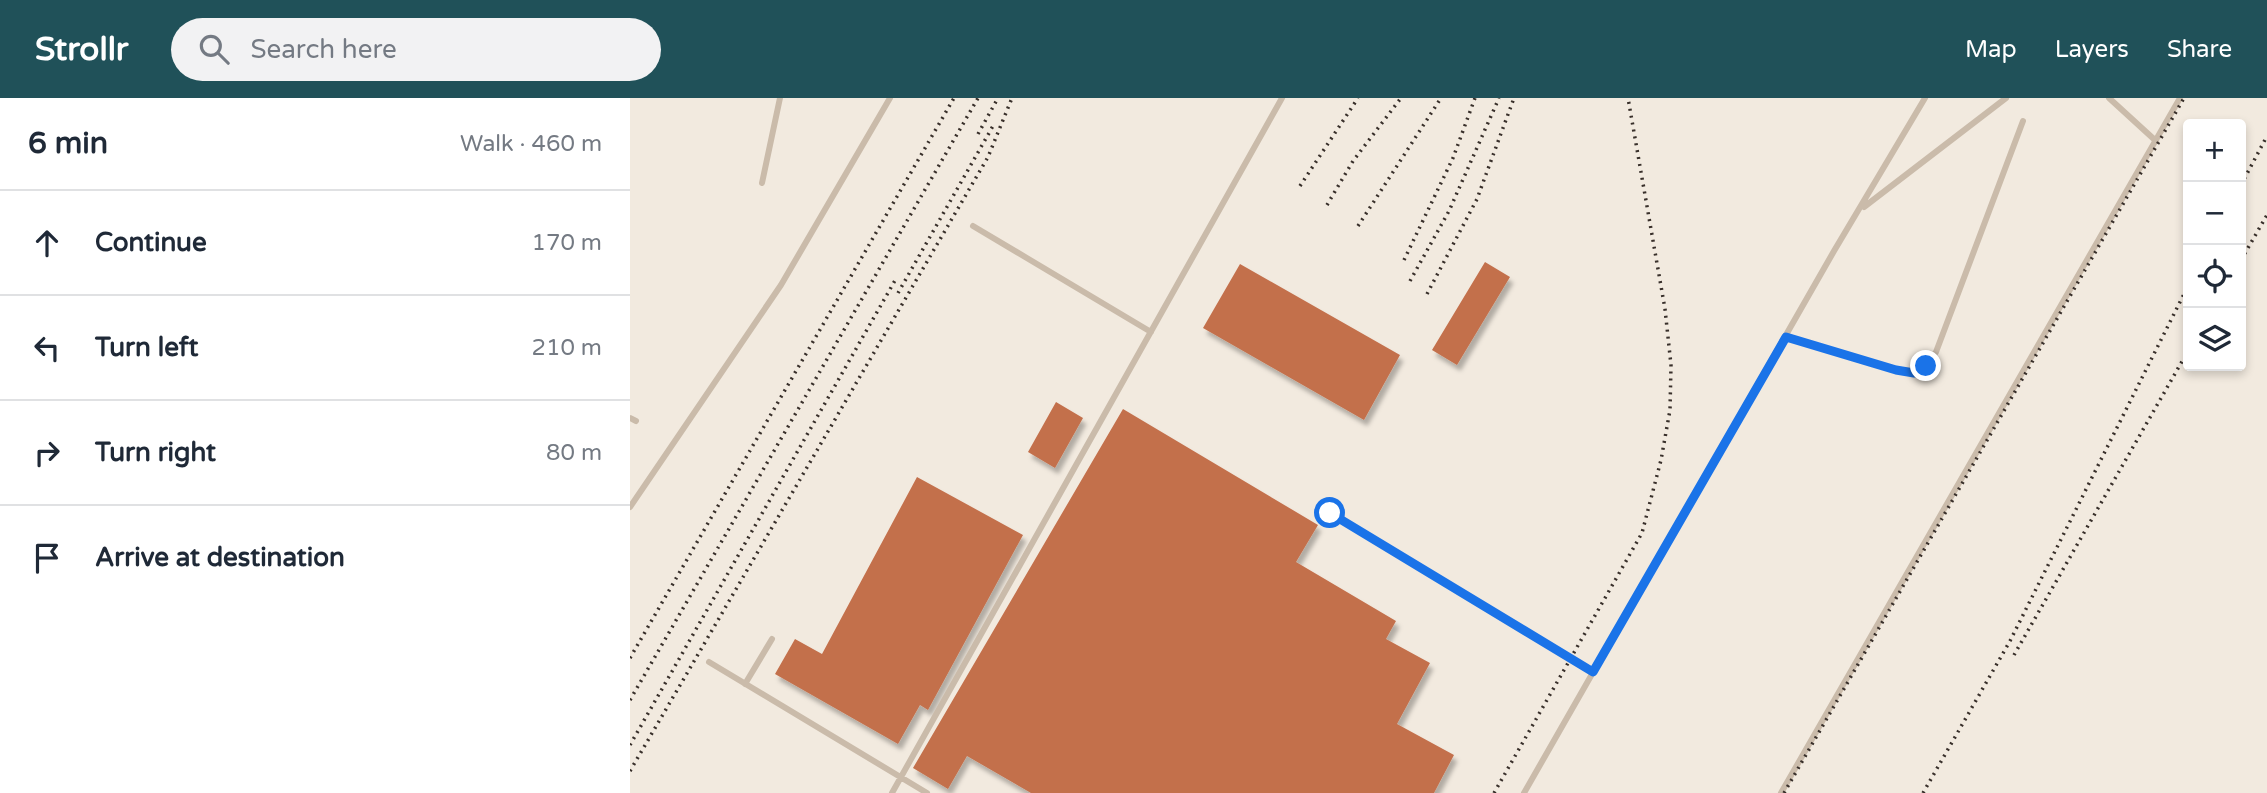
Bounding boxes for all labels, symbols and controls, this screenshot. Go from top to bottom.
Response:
search box [171,18,661,81]
text: Strollr [35,30,129,69]
icon: search [195,30,233,68]
text: Search here [251,34,397,65]
text: Map [1965,35,2017,64]
text: Layers [2055,35,2129,64]
text: Share [2167,35,2232,64]
map controls [2183,119,2246,371]
button: + [2183,119,2246,182]
text: 6 min [28,125,108,162]
text: Walk · 460 m [460,130,602,158]
button: − [2183,182,2246,245]
icon: ahead [28,224,66,262]
text: Continue [95,227,207,258]
text: 170 m [532,229,602,257]
button: locate [2183,245,2246,308]
button: layers [2183,308,2246,371]
icon: left [28,329,66,367]
text: Turn left [95,332,198,363]
text: 210 m [532,334,602,362]
route end [1910,350,1941,381]
icon: right [28,434,66,472]
text: Turn right [95,437,216,468]
text: 80 m [546,439,602,467]
route start [1314,497,1345,528]
icon: arrive [28,539,66,577]
text: Arrive at destination [95,542,345,573]

